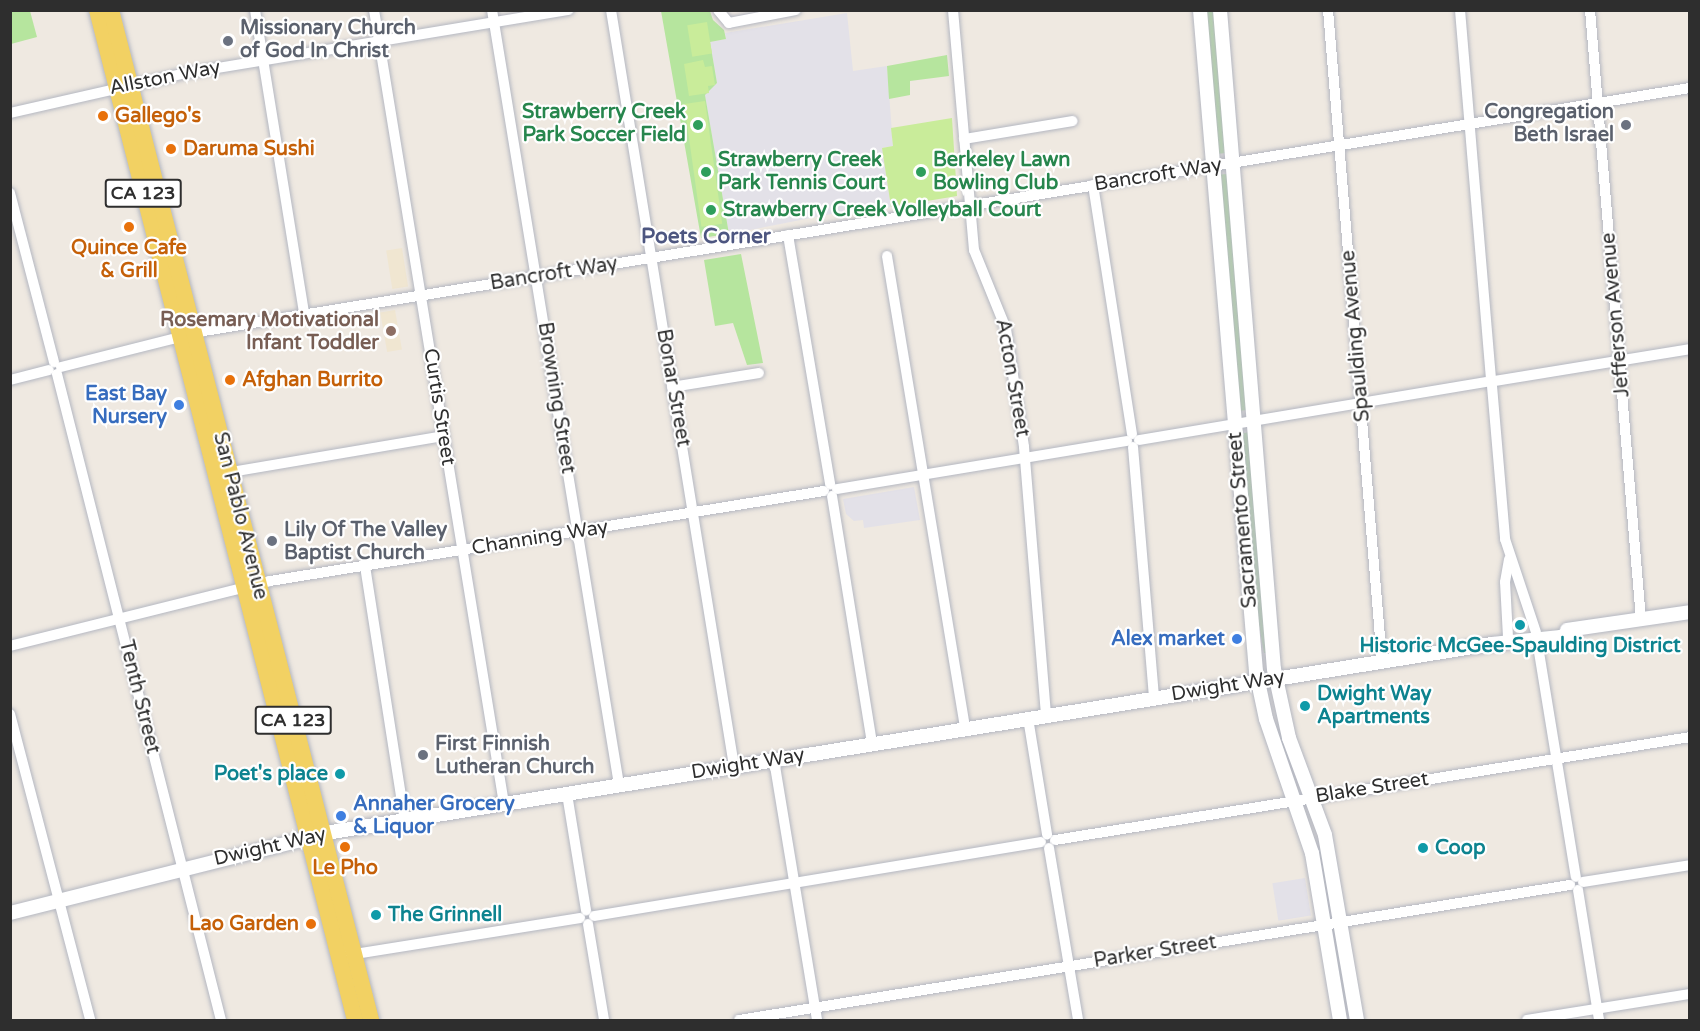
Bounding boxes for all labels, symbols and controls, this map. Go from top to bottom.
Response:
place label: Missionary Church of God In Christ [240,17,416,64]
marker: Missionary Church of God In Christ [221,34,235,48]
street label: Allston Way [107,55,223,101]
place label: Strawberry Creek Park Soccer Field [522,101,686,148]
place label: Congregation Beth Israel [1484,101,1614,148]
place label: Gallego's [115,104,201,128]
marker: Gallego's [96,109,110,123]
marker: Strawberry Creek Park Soccer Field [691,118,705,132]
marker: Congregation Beth Israel [1619,118,1633,132]
place label: Daruma Sushi [183,137,315,161]
marker: Daruma Sushi [164,142,178,156]
place label: Strawberry Creek Park Tennis Court [718,148,885,195]
place label: Berkeley Lawn Bowling Club [933,148,1071,195]
street label: Bancroft Way [1092,153,1224,197]
marker: Strawberry Creek Park Tennis Court [699,165,713,179]
marker: Berkeley Lawn Bowling Club [914,165,928,179]
road number: CA 123 [104,178,182,208]
place label: Strawberry Creek Volleyball Court [723,198,1041,222]
marker: Strawberry Creek Volleyball Court [704,203,718,217]
marker: Quince Cafe & Grill [122,220,136,234]
district label: Poets Corner [641,224,771,250]
street label: Jefferson Avenue [1597,232,1635,398]
place label: Quince Cafe & Grill [71,237,187,284]
street label: Spaulding Avenue [1337,249,1375,423]
street label: Bancroft Way [488,252,620,296]
place label: Rosemary Motivational Infant Toddler [160,308,379,355]
street label: Acton Street [990,317,1034,439]
street label: Browning Street [532,320,580,476]
marker: Rosemary Motivational Infant Toddler [384,324,398,338]
street label: Bonar Street [651,327,695,449]
street label: Curtis Street [418,347,460,467]
place label: Afghan Burrito [242,368,383,392]
marker: Afghan Burrito [223,373,237,387]
place label: East Bay Nursery [85,382,167,429]
marker: East Bay Nursery [172,398,186,412]
street label: San Pablo Avenue [208,430,272,602]
street label: Sacramento Street [1223,431,1263,609]
street label: Channing Way [470,515,610,561]
place label: Lily Of The Valley Baptist Church [284,518,447,565]
marker: Lily Of The Valley Baptist Church [265,534,279,548]
marker: Historic McGee-Spaulding District [1513,618,1527,632]
place label: Alex market [1111,627,1225,651]
marker: Alex market [1230,632,1244,646]
place label: Historic McGee-Spaulding District [1359,634,1681,658]
street label: Tenth Street [113,638,165,756]
street label: Dwight Way [1170,665,1286,707]
place label: Dwight Way Apartments [1317,682,1431,729]
marker: Dwight Way Apartments [1298,699,1312,713]
road number: CA 123 [254,705,332,735]
place label: First Finnish Lutheran Church [435,732,594,779]
street label: Dwight Way [690,743,806,785]
marker: First Finnish Lutheran Church [416,748,430,762]
place label: Poet's place [214,762,328,786]
marker: Poet's place [333,767,347,781]
street label: Blake Street [1314,767,1430,809]
place label: Annaher Grocery & Liquor [353,792,515,839]
marker: Annaher Grocery & Liquor [334,809,348,823]
street label: Dwight Way [212,822,328,872]
place label: Coop [1435,836,1486,860]
marker: Le Pho [338,840,352,854]
marker: Coop [1416,841,1430,855]
place label: Le Pho [312,856,378,880]
place label: The Grinnell [388,903,502,927]
marker: The Grinnell [369,908,383,922]
place label: Lao Garden [189,912,299,936]
marker: Lao Garden [304,917,318,931]
street label: Parker Street [1092,930,1218,974]

